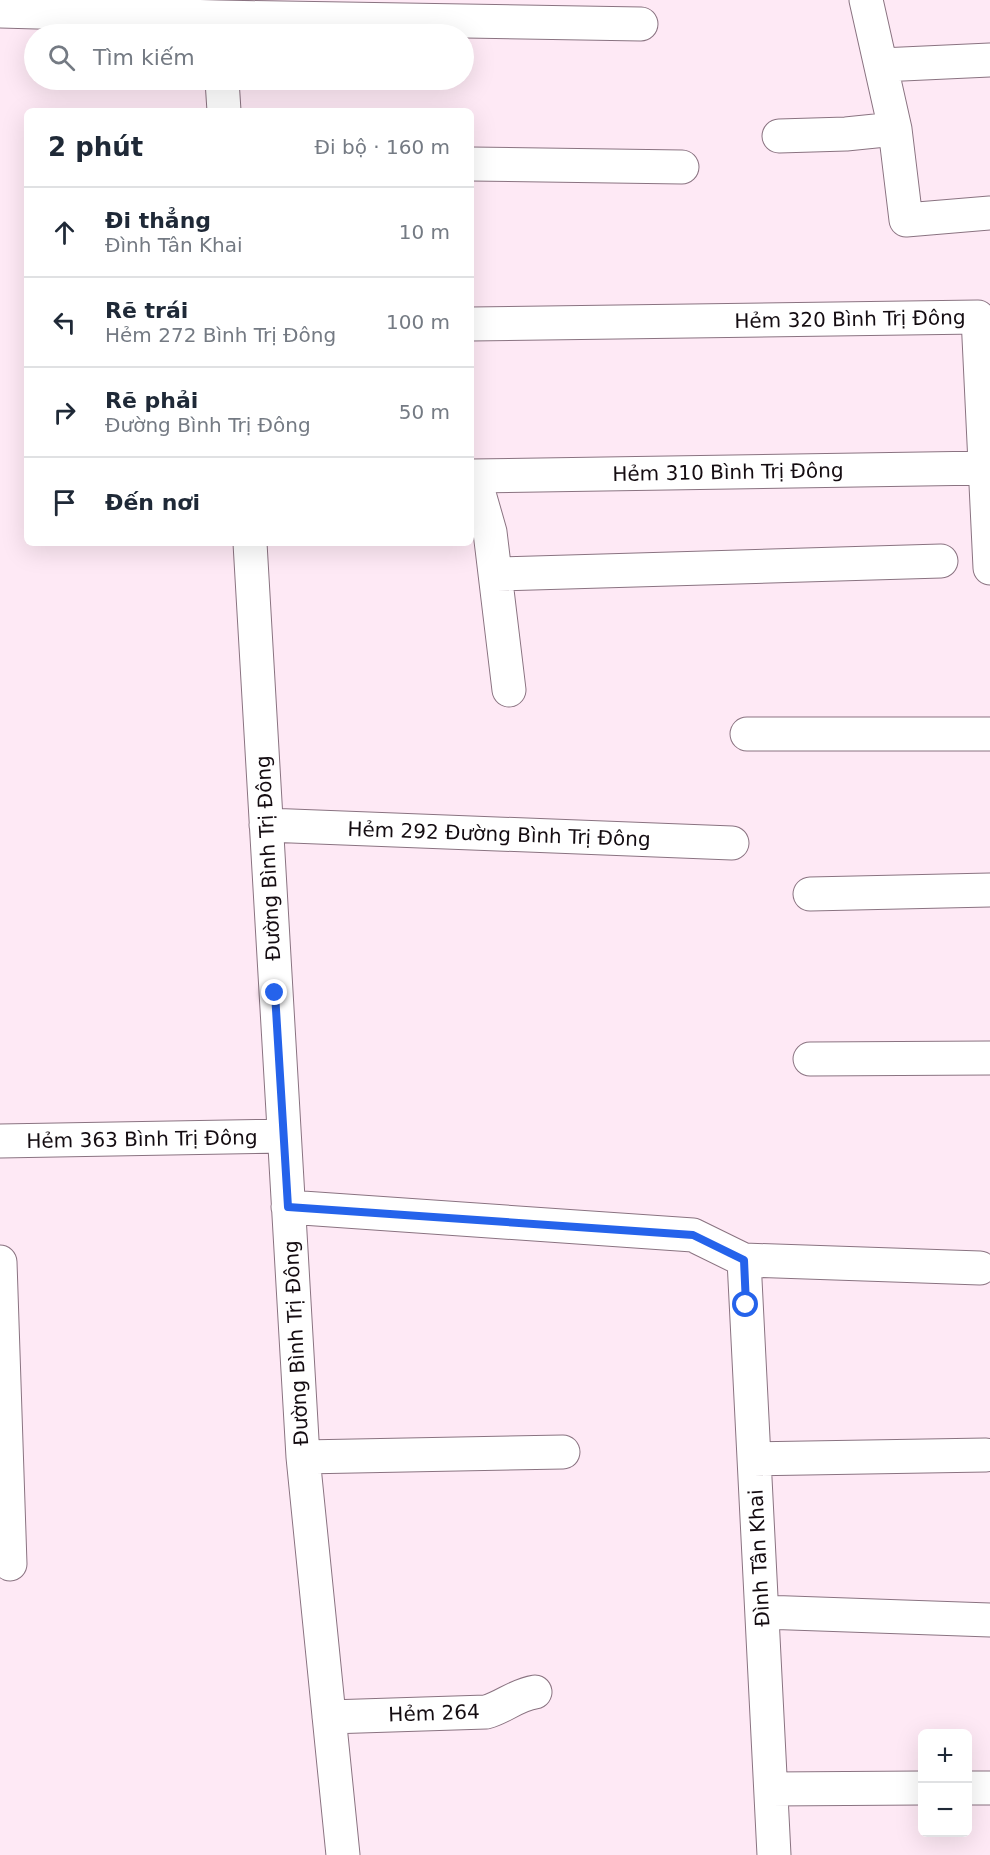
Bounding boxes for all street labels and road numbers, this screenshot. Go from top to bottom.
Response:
street label: Hẻm 320 Bình Trị Đông [734,305,966,333]
street label: Hẻm 310 Bình Trị Đông [612,458,844,486]
street label: Đường Bình Trị Đông [251,755,285,961]
street label: Hẻm 292 Đường Bình Trị Đông [347,817,651,851]
street label: Hẻm 363 Bình Trị Đông [26,1125,258,1153]
street label: Đường Bình Trị Đông [279,1240,313,1446]
street label: Đình Tân Khai [743,1489,775,1627]
street label: Hẻm 264 [388,1699,480,1727]

